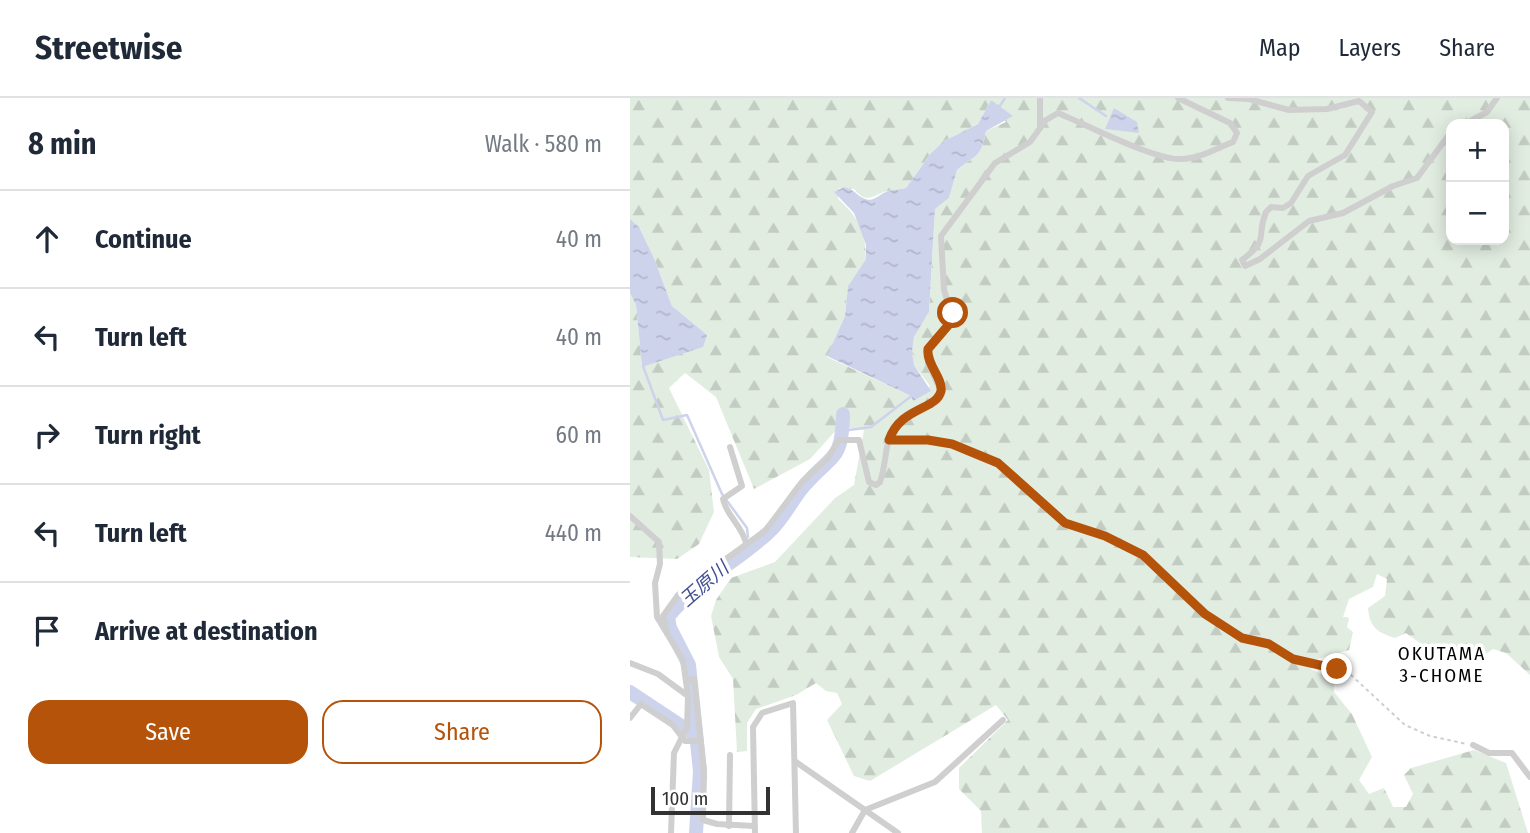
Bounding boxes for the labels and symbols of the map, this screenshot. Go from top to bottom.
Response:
route start [937,297,968,328]
water label: 玉原川 [675,555,735,611]
district label: OKUTAMA 3-CHOME [1398,642,1486,687]
route end [1321,653,1352,684]
scale bar [651,784,770,816]

